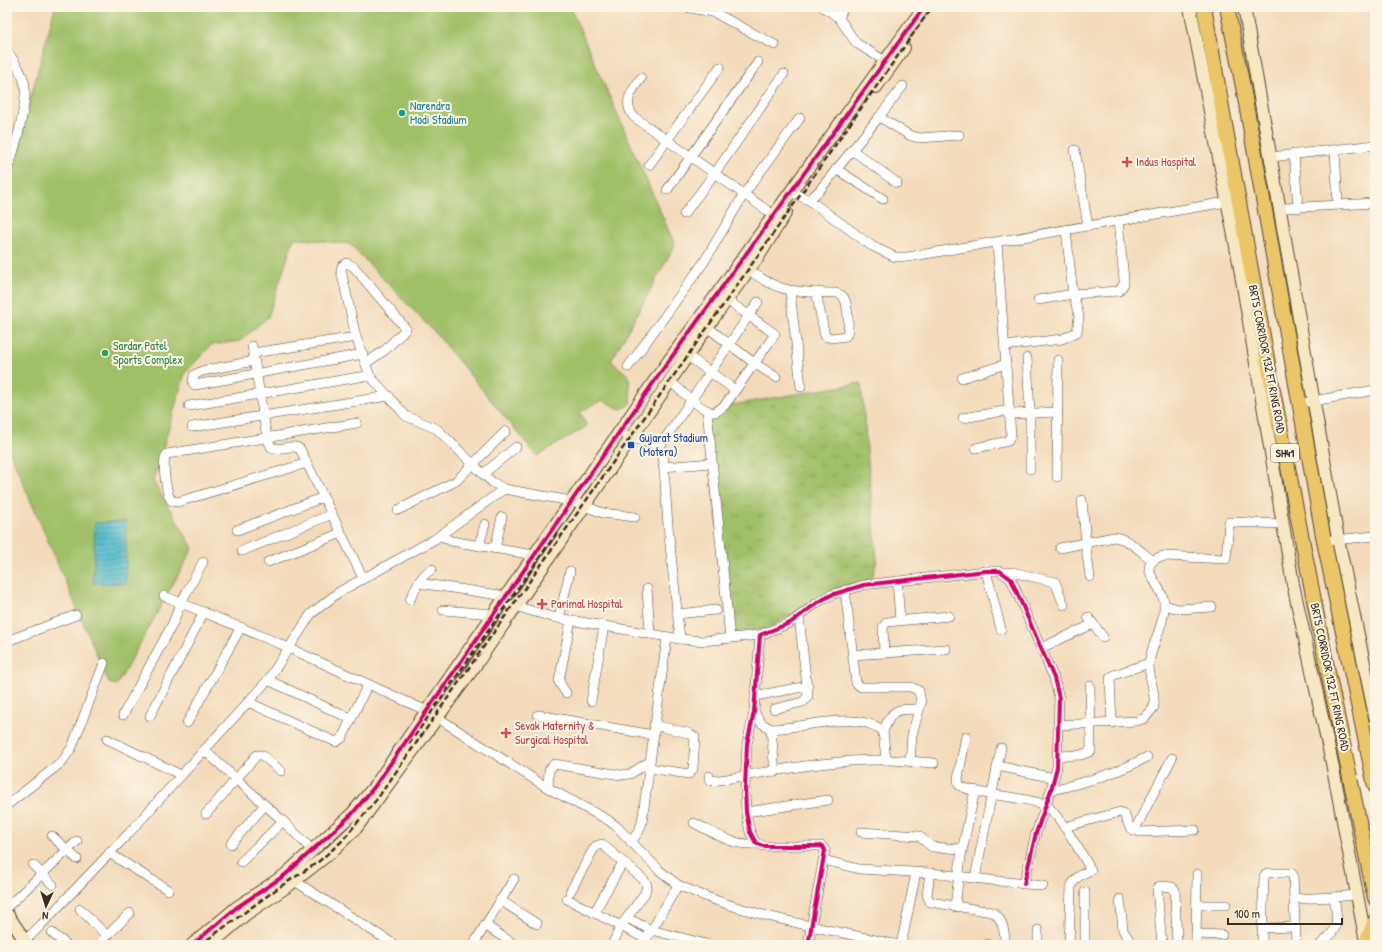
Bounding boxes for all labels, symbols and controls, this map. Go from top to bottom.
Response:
place label: Narendra Modi Stadium [410,97,467,128]
marker: Narendra Modi Stadium [397,108,407,118]
place label: Indus Hospital [1136,153,1197,170]
marker: Indus Hospital [1121,156,1133,168]
street label: BRTS CORRIDOR 132 FT RING ROAD [1245,283,1290,435]
place label: Sardar Patel Sports Complex [113,337,183,368]
marker: Sardar Patel Sports Complex [100,348,110,358]
place label: Gujarat Stadium (Motera) [639,429,708,460]
marker: Gujarat Stadium (Motera) [626,440,636,450]
road number: SH41 [1271,444,1299,462]
place label: Parimal Hospital [551,595,623,612]
marker: Parimal Hospital [536,598,548,610]
street label: BRTS CORRIDOR 132 FT RING ROAD [1306,601,1355,753]
place label: Sevak Maternity & Surgical Hospital [515,717,594,748]
marker: Sevak Maternity & Surgical Hospital [500,727,512,739]
north arrow [26,886,66,926]
scale bar [1228,900,1342,926]
text: 100 m [1234,905,1260,922]
text: N [42,909,49,923]

